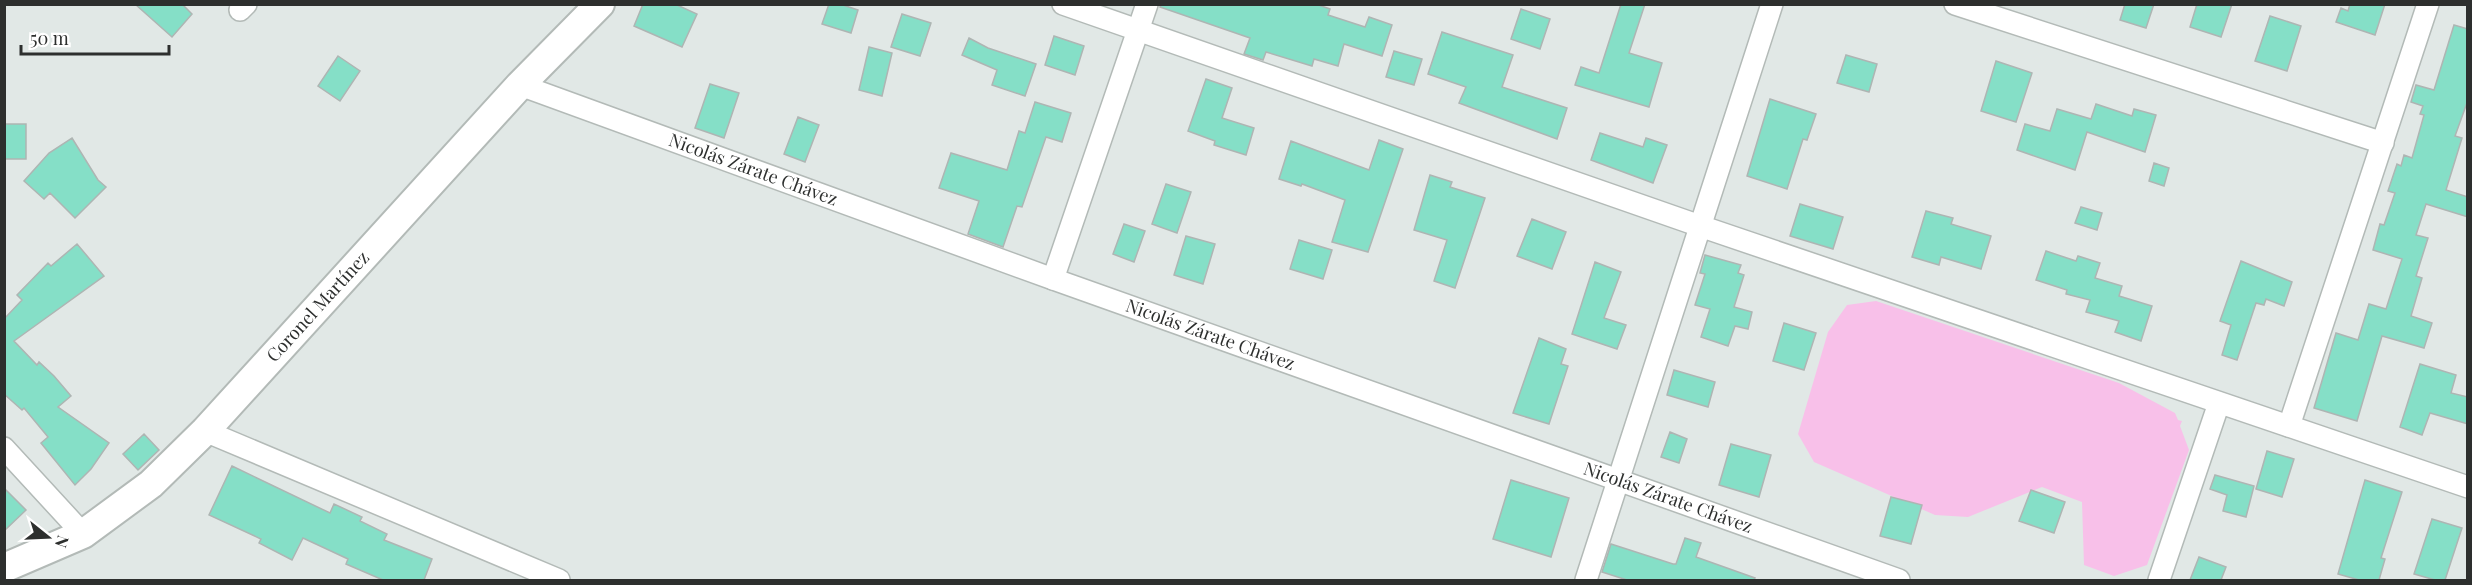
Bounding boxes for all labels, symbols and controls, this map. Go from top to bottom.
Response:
scale bar [21,18,170,56]
text: 50 m [30,26,69,50]
street label: Nicolás Zárate Chávez [666,127,841,211]
street label: Coronel Martínez [261,246,374,367]
street label: Nicolás Zárate Chávez [1123,293,1298,375]
street label: Nicolás Zárate Chávez [1581,456,1756,538]
north arrow [18,507,78,567]
text: N [51,533,75,551]

